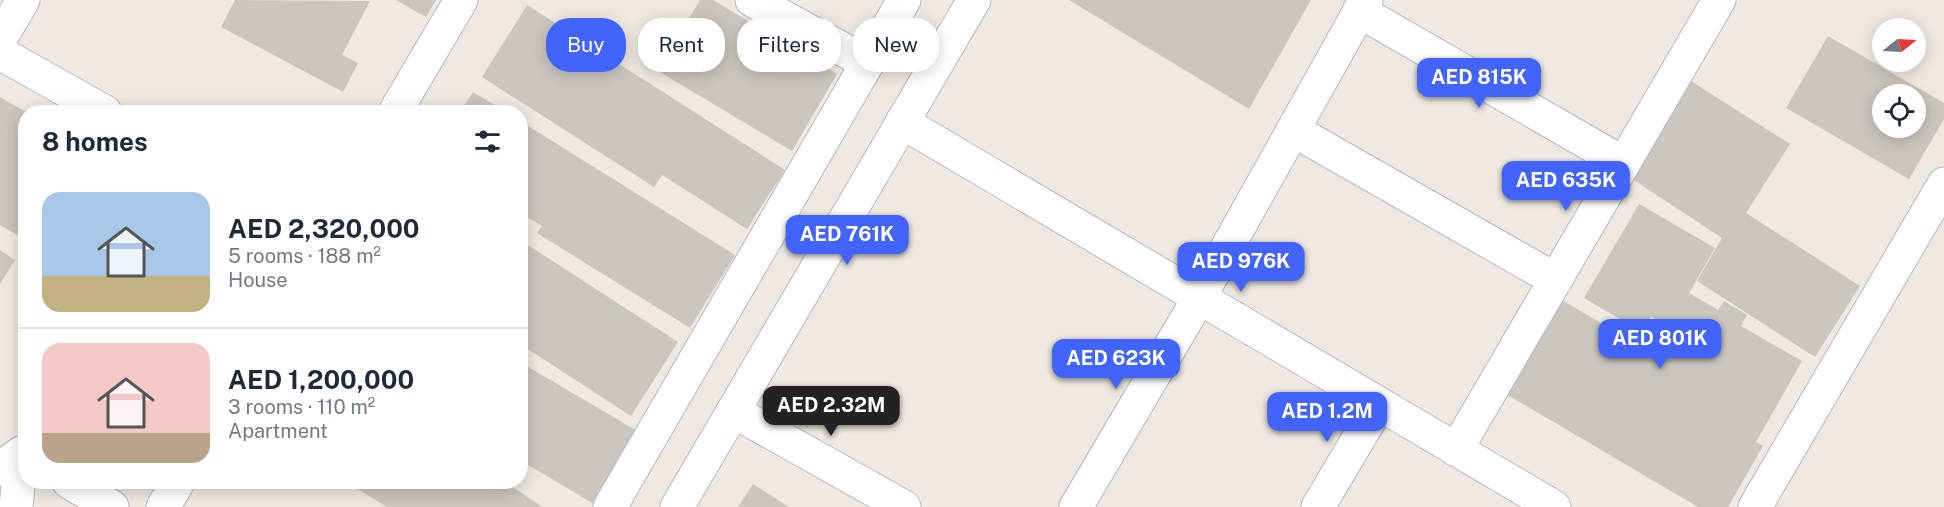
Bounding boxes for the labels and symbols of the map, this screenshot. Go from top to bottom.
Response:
north arrow [1872,18,1926,72]
pin: AED 815K [1417,58,1541,109]
pin: AED 635K [1504,161,1628,212]
pin: AED 761K [785,215,909,266]
pin: AED 976K [1179,242,1303,293]
pin: AED 801K [1598,319,1722,370]
pin: AED 623K [1054,339,1178,390]
pin: AED 2.32M [762,386,900,437]
pin: AED 1.2M [1265,392,1389,443]

